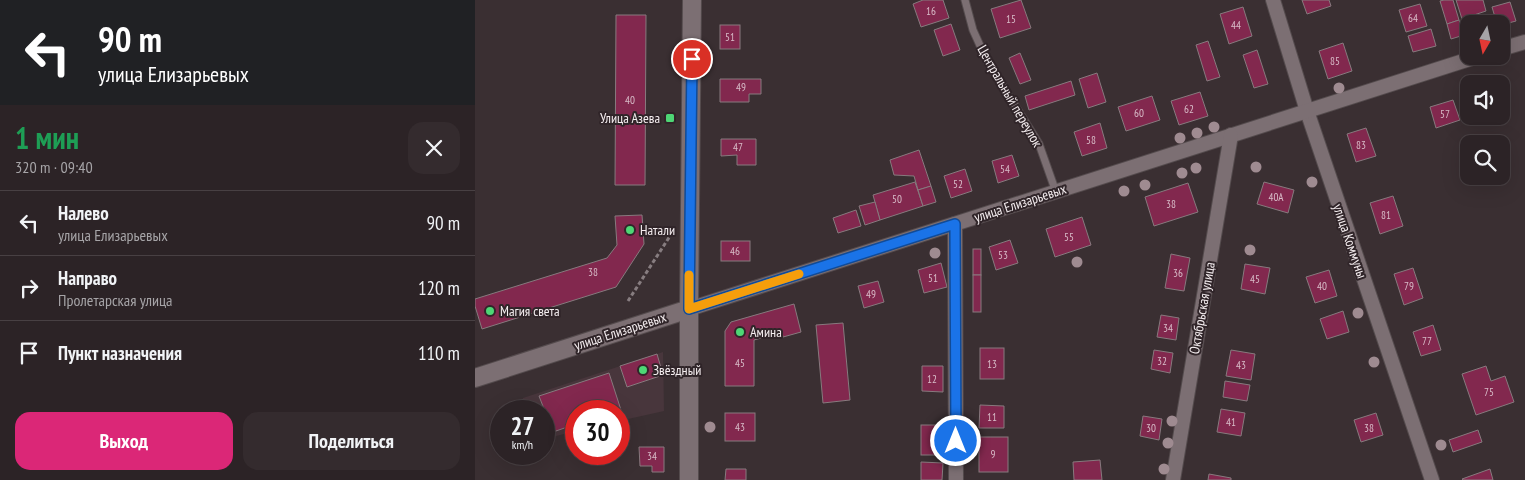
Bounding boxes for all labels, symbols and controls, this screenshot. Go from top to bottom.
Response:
house number: 16 [926,4,936,18]
house number: 64 [1408,11,1418,25]
house number: 15 [1006,12,1016,26]
north arrow [1460,15,1510,65]
map controls [1460,15,1510,185]
text: 90 m [98,16,162,62]
house number: 44 [1231,18,1241,32]
icon: left [15,20,80,85]
house number: 51 [725,30,735,44]
pin [671,38,713,80]
street label: Центральный переулок [973,42,1047,151]
icon: arrive [678,45,706,73]
house number: 85 [1330,54,1340,68]
text: улица Елизарьевых [98,60,249,88]
button: sound [1460,75,1510,125]
house number: 49 [736,80,746,94]
house number: 40 [625,93,635,107]
house number: 62 [1184,102,1194,116]
house number: 60 [1134,106,1144,120]
house number: 57 [1440,107,1450,121]
place label: Улица Азева [600,109,660,127]
marker: Улица Азева [664,112,676,124]
text: 1 мин [15,118,79,157]
button: close [408,122,460,174]
house number: 58 [1086,133,1096,147]
button: search [1460,135,1510,185]
house number: 83 [1356,138,1366,152]
house number: 47 [733,140,743,154]
text: 320 m · 09:40 [15,157,93,177]
house number: 54 [1000,162,1010,176]
house number: 52 [953,177,963,191]
street label: улица Елизарьевых [972,180,1069,226]
house number: 40А [1268,190,1284,204]
house number: 50 [892,192,902,206]
house number: 38 [1166,197,1176,211]
text: Налево [58,201,109,225]
street label: улица Коммуны [1329,201,1371,281]
house number: 81 [1381,208,1391,222]
icon: left [15,209,43,237]
text: 90 m [427,211,460,235]
place label: Натали [640,221,675,239]
marker: Натали [624,224,636,236]
text: улица Елизарьевых [58,225,168,245]
house number: 55 [1064,230,1074,244]
house number: 46 [730,244,740,258]
house number: 53 [998,248,1008,262]
street label: Октябрьская улица [1185,260,1219,356]
house number: 38 [588,265,598,279]
text: Направо [58,266,117,290]
house number: 36 [1173,266,1183,280]
house number: 51 [928,271,938,285]
house number: 45 [1250,272,1260,286]
icon: right [15,274,43,302]
text: 120 m [418,276,460,300]
house number: 40 [1317,279,1327,293]
house number: 79 [1404,279,1414,293]
house number: 49 [866,287,876,301]
text: Пролетарская улица [58,290,173,310]
place label: Магия света [500,302,560,320]
marker: Магия света [484,305,496,317]
street label: улица Елизарьевых [572,308,669,354]
house number: 34 [1163,321,1173,335]
place label: Амина [750,323,782,341]
marker: Амина [734,326,746,338]
house number: 77 [1422,334,1432,348]
icon: arrive [15,339,43,367]
text: Пункт назначения [58,341,182,365]
text: 110 m [418,341,460,365]
house number: 32 [1157,354,1167,368]
house number: 45 [735,356,745,370]
house number: 13 [987,357,997,371]
house number: 43 [1236,358,1246,372]
place label: Звёздный [653,361,701,379]
marker: Звёздный [637,364,649,376]
house number: 12 [927,372,937,386]
house number: 75 [1484,385,1494,399]
speed limit sign: 30 [565,400,630,465]
text: 27 [511,410,534,442]
house number: 11 [987,410,997,424]
button: Выход [15,412,233,470]
button: Поделиться [243,412,460,470]
position arrow [929,414,981,466]
house number: 41 [1226,415,1236,429]
house number: 43 [735,420,745,434]
house number: 30 [1146,421,1156,435]
house number: 38 [1364,421,1374,435]
text: km/h [512,437,533,452]
house number: 9 [991,447,996,461]
house number: 34 [647,449,657,463]

